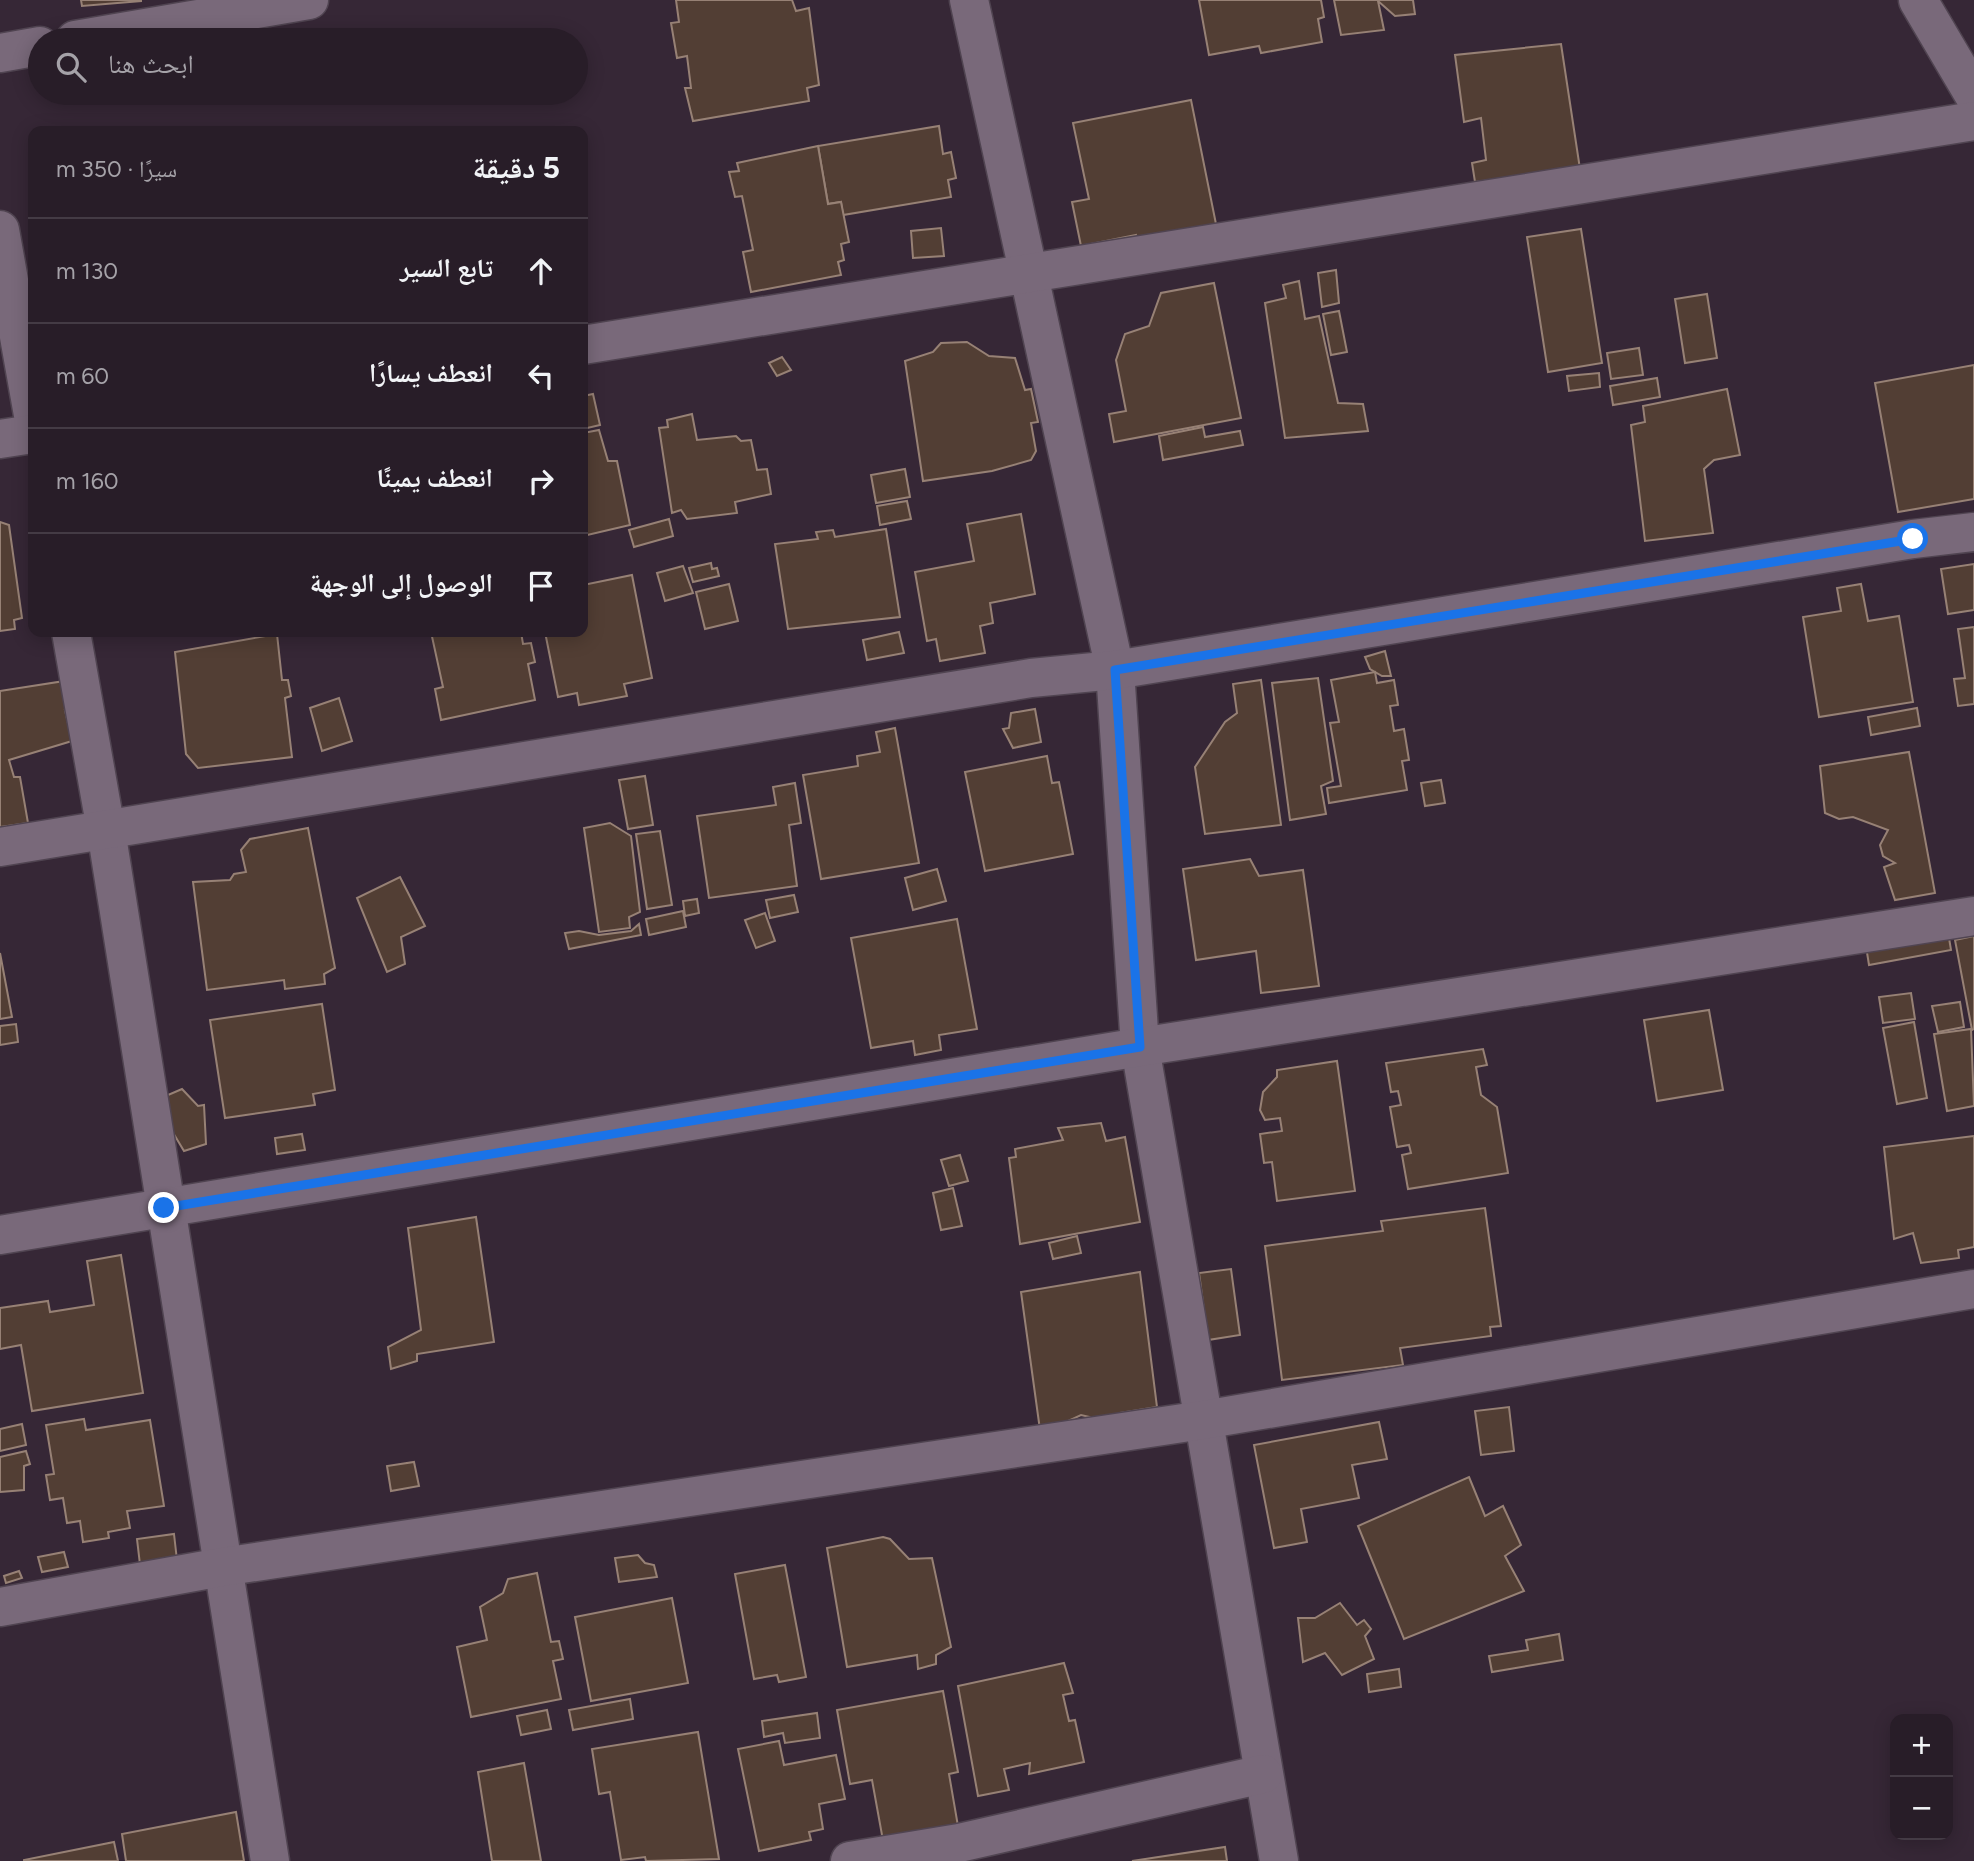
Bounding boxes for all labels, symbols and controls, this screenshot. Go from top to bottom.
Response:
search box [28,28,588,105]
icon: search [52,48,90,86]
text: ابحث هنا [108,48,194,80]
text: 5 دقيقة [472,149,560,186]
text: سيرًا · 350 m [56,155,177,183]
text: تابع السير [400,252,493,284]
icon: ahead [522,252,560,290]
text: 130 m [56,257,118,285]
text: انعطف يسارًا [369,357,493,389]
icon: left [522,357,560,395]
text: 60 m [56,362,109,390]
text: انعطف يمينًا [377,462,493,494]
icon: right [522,462,560,500]
text: 160 m [56,467,119,495]
route start [1897,523,1928,554]
text: الوصول إلى الوجهة [310,567,493,599]
icon: arrive [522,567,560,605]
route end [148,1192,179,1223]
map controls [1890,1714,1953,1840]
button: + [1890,1714,1953,1777]
button: − [1890,1777,1953,1840]

